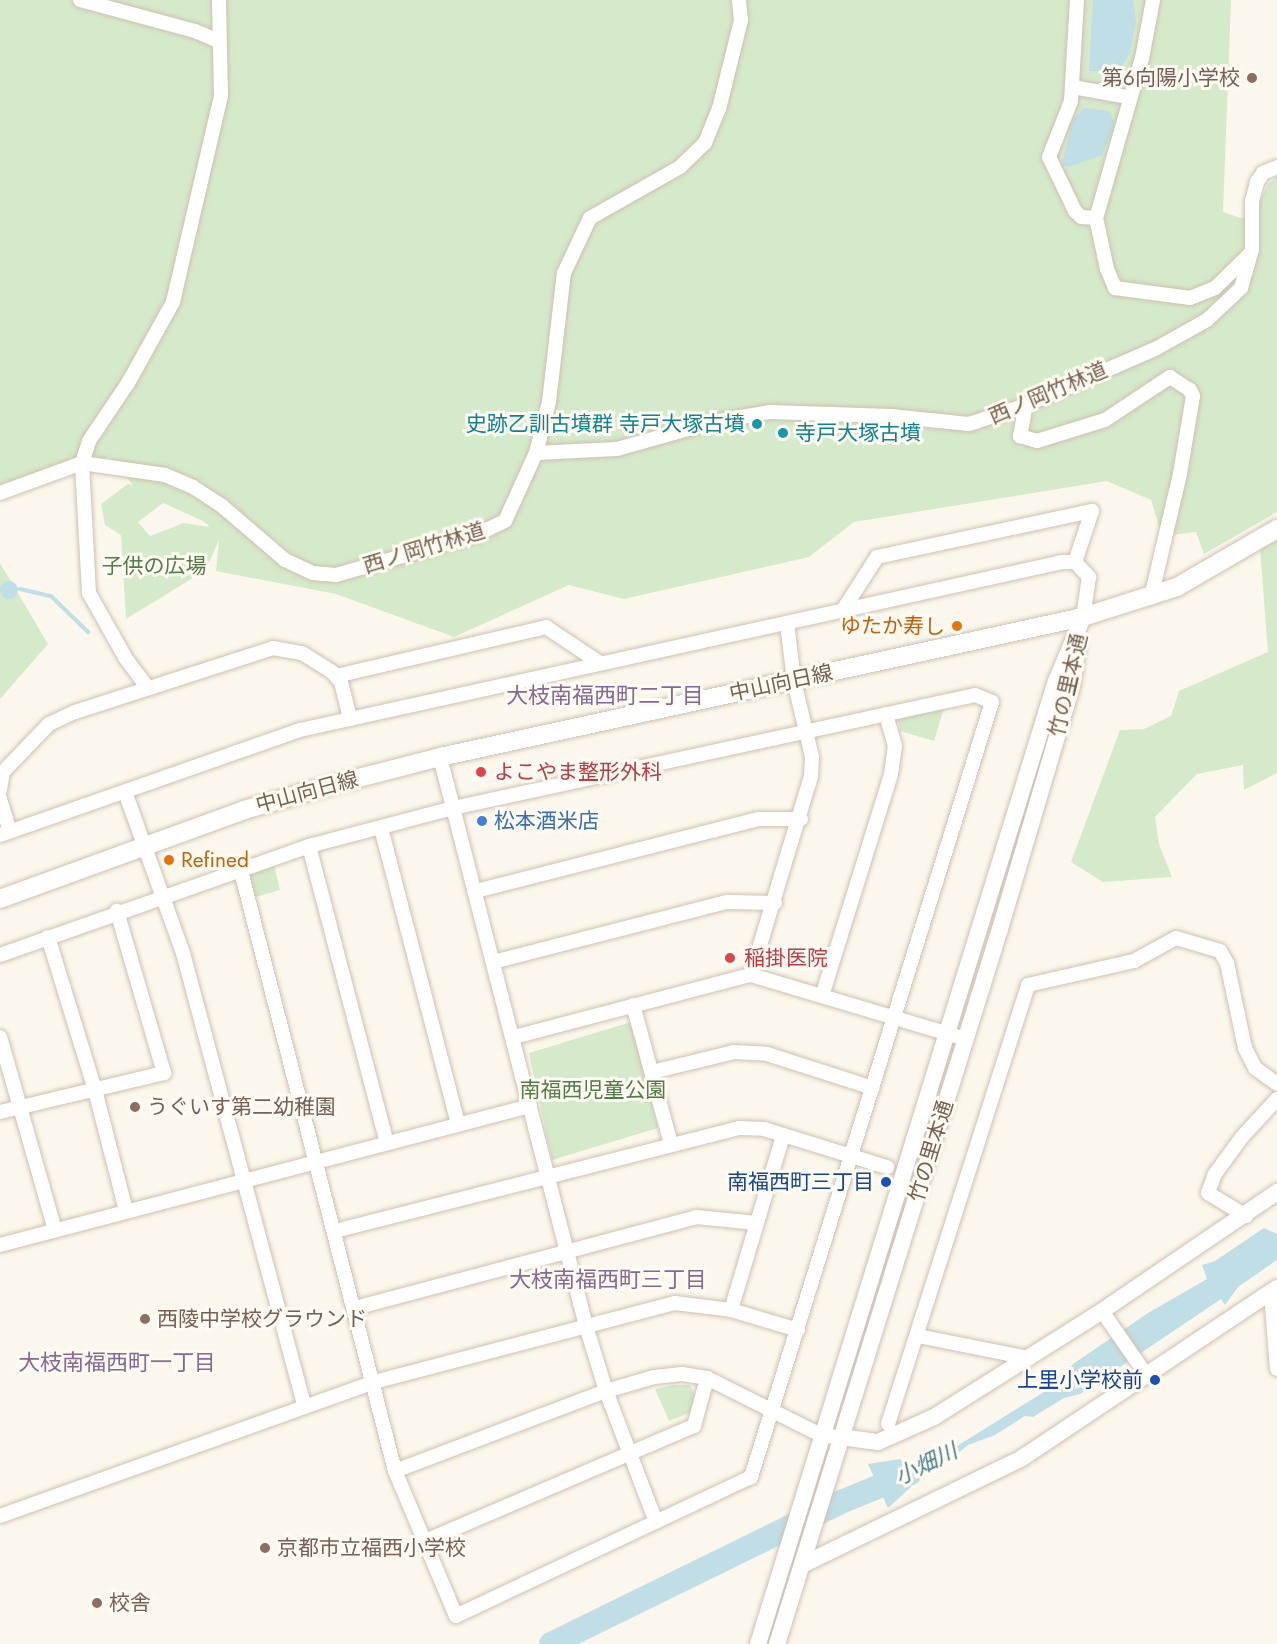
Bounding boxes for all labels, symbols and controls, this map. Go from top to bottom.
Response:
place label: 第６向陽小学校 [1102,65,1240,91]
marker: 第６向陽小学校 [1245,71,1259,85]
street label: 西ノ岡竹林道 [985,357,1111,429]
place label: 史跡乙訓古墳群 寺戸大塚古墳 [466,411,745,437]
marker: 史跡乙訓古墳群 寺戸大塚古墳 [750,417,764,431]
place label: 寺戸大塚古墳 [795,420,921,446]
marker: 寺戸大塚古墳 [776,426,790,440]
street label: 西ノ岡竹林道 [360,518,488,578]
park label: 子供の広場 [102,553,206,579]
place label: ゆたか寿し [840,613,945,639]
marker: ゆたか寿し [950,619,964,633]
street label: 竹の里本通 [1044,631,1092,739]
street label: 中山向日線 [727,660,835,706]
district label: 大枝南福西町二丁目 [506,683,704,709]
place label: よこやま整形外科 [494,759,662,785]
marker: よこやま整形外科 [472,763,490,781]
street label: 中山向日線 [253,766,361,818]
place label: 松本酒米店 [494,808,599,834]
marker: 松本酒米店 [475,814,489,828]
place label: Refined [181,847,249,873]
marker: Refined [162,853,176,867]
place label: 稲掛医院 [744,945,828,971]
marker: 稲掛医院 [721,949,739,967]
park label: 南福西児童公園 [520,1077,666,1103]
place label: うぐいす第二幼稚園 [147,1094,336,1120]
street label: 竹の里本通 [904,1097,958,1205]
marker: うぐいす第二幼稚園 [128,1100,142,1114]
place label: 南福西町三丁目 [727,1169,874,1195]
marker: 南福西町三丁目 [879,1175,893,1189]
district label: 大枝南福西町三丁目 [509,1267,707,1293]
place label: 西陵中学校グラウンド [157,1306,367,1332]
marker: 西陵中学校グラウンド [138,1312,152,1326]
district label: 大枝南福西町一丁目 [18,1350,216,1376]
place label: 上里小学校前 [1017,1367,1143,1393]
marker: 上里小学校前 [1148,1373,1162,1387]
water label: 小畑川 [891,1438,961,1490]
place label: 京都市立福西小学校 [277,1535,466,1561]
marker: 京都市立福西小学校 [258,1541,272,1555]
place label: 校舎 [109,1590,151,1616]
marker: 校舎 [90,1596,104,1610]

